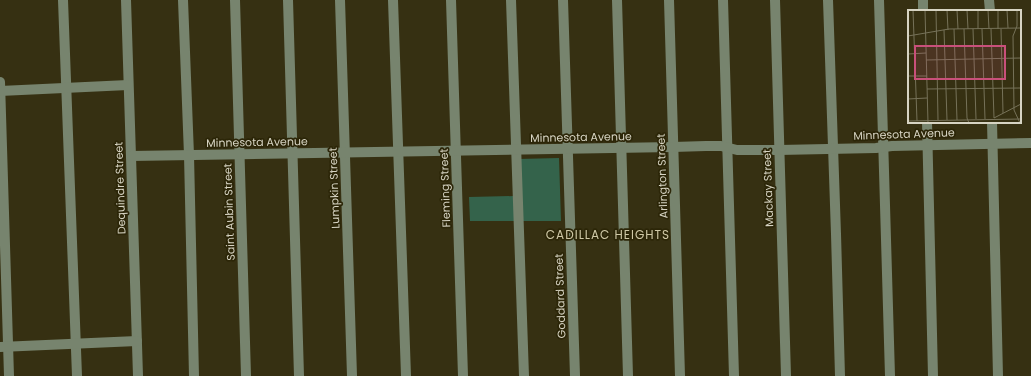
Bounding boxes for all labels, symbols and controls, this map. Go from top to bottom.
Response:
inset map [908,10,1021,123]
street label: Minnesota Avenue [853,124,955,144]
street label: Minnesota Avenue [530,128,632,146]
street label: Minnesota Avenue [206,133,308,151]
street label: Arlington Street [653,133,671,219]
street label: Dequindre Street [110,142,130,234]
street label: Lumpkin Street [325,147,343,229]
street label: Fleming Street [436,148,454,228]
street label: Mackay Street [759,149,777,227]
street label: Saint Aubin Street [219,163,239,261]
district label: CADILLAC HEIGHTS [546,226,670,243]
street label: Goddard Street [551,253,569,339]

